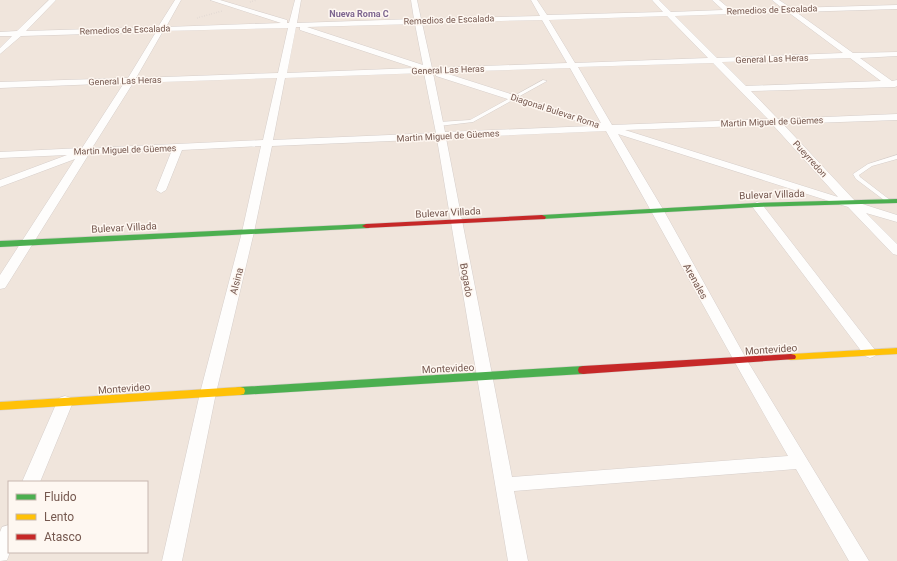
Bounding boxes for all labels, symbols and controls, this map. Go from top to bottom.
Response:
street label: Remedios de Escalada [726,3,818,17]
district label: Nueva Roma C [329,9,389,19]
street label: Remedios de Escalada [403,13,495,27]
street label: Remedios de Escalada [79,23,171,37]
street label: General Las Heras [735,53,809,65]
street label: General Las Heras [411,64,485,76]
street label: General Las Heras [88,75,162,87]
street label: Diagonal Bulevar Roma [509,92,601,130]
street label: Martin Miguel de Güemes [720,115,824,129]
street label: Martin Miguel de Güemes [396,128,500,144]
street label: Pueyrredon [791,139,829,179]
street label: Martin Miguel de Güemes [73,143,177,157]
street label: Bulevar Villada [739,188,805,201]
street label: Bulevar Villada [415,205,481,220]
street label: Bulevar Villada [91,220,157,235]
street label: Bogado [458,262,475,298]
street label: Arenales [681,262,710,301]
street label: Alsina [228,266,245,296]
street label: Montevideo [745,342,798,357]
street label: Montevideo [422,362,475,375]
street label: Montevideo [98,381,151,396]
legend [8,481,148,553]
text: Fluido [44,490,77,504]
text: Lento [44,510,74,524]
text: Atasco [44,530,82,544]

